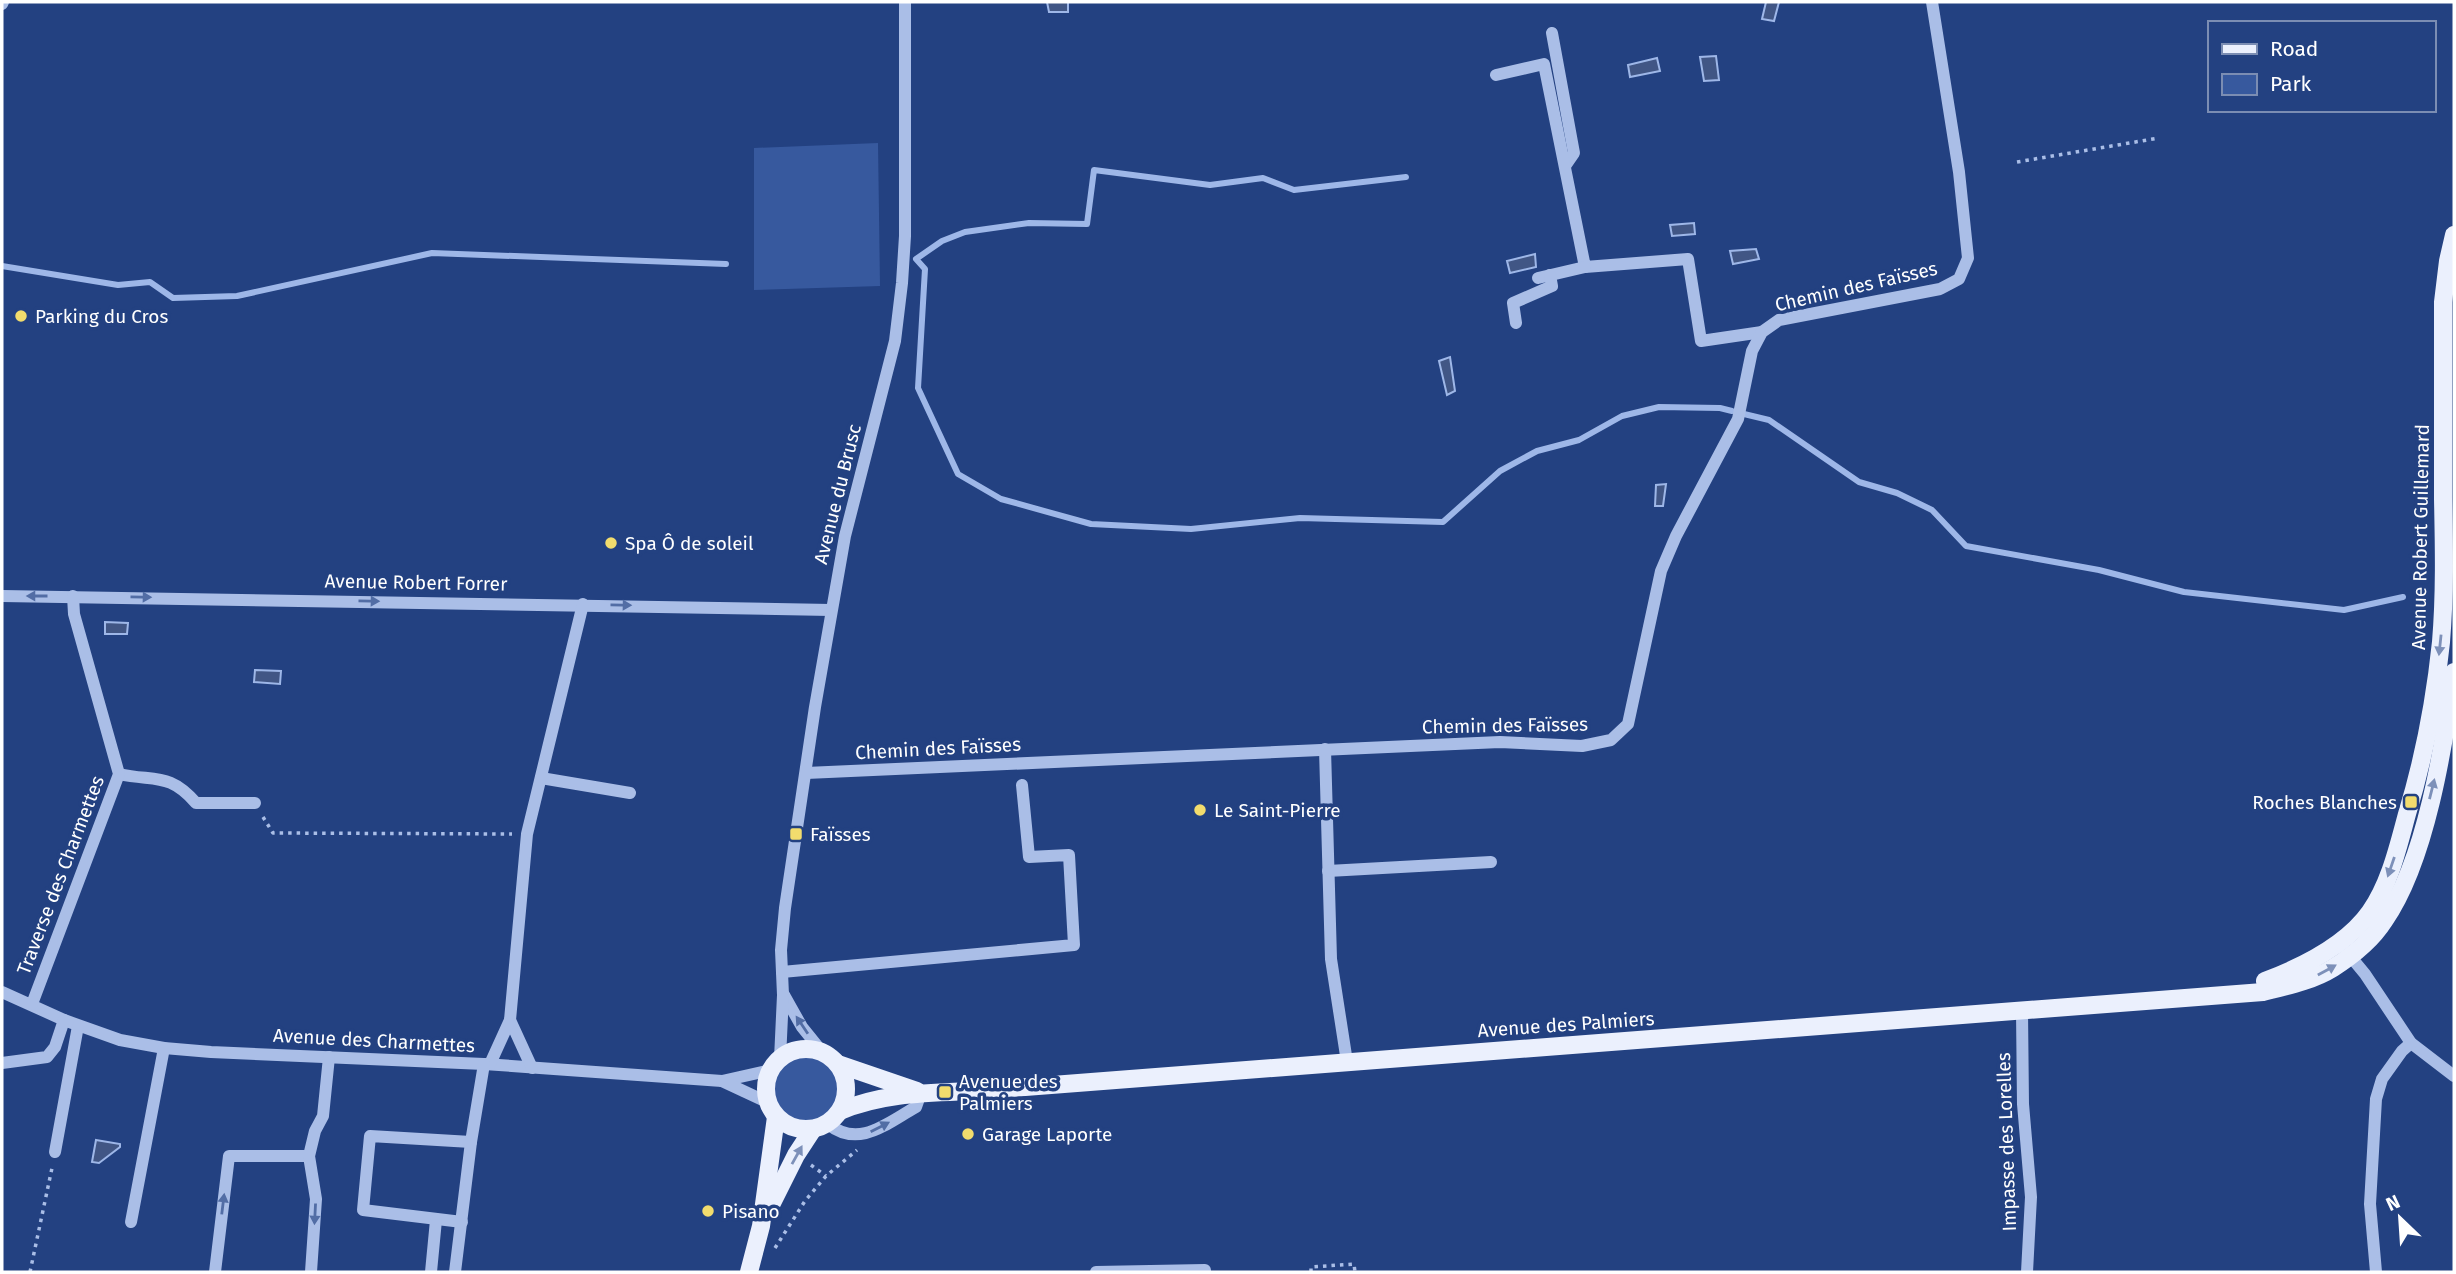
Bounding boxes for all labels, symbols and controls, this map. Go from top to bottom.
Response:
legend [2208,21,2435,112]
text: Road [2270,36,2318,62]
text: Park [2270,71,2312,97]
street label: Chemin des Faïsses [1773,257,1940,316]
place label: Parking du Cros [35,305,168,328]
marker: Parking du Cros [13,308,29,324]
street label: Avenue du Brusc [809,422,866,566]
street label: Avenue Robert Guillemard [2407,424,2434,650]
place label: Spa Ô de soleil [625,532,754,555]
marker: Spa Ô de soleil [603,535,619,551]
street label: Avenue Robert Forrer [324,569,508,596]
one-way arrow [26,590,48,602]
one-way arrow [130,591,152,603]
one-way arrow [358,595,380,607]
one-way arrow [610,600,632,611]
one-way arrow [2435,634,2446,656]
street label: Chemin des Faïsses [1422,713,1588,738]
street label: Chemin des Faïsses [855,733,1022,764]
street label: Traverse des Charmettes [12,772,109,978]
one-way arrow [2427,778,2438,800]
place label: Roches Blanches [2252,791,2397,814]
marker: Roches Blanches [2403,794,2419,810]
place label: Le Saint-Pierre [1214,799,1341,822]
marker: Le Saint-Pierre [1192,802,1208,818]
place label: Faïsses [810,823,871,846]
marker: Faïsses [788,826,804,842]
one-way arrow [2386,856,2397,877]
one-way arrow [2318,964,2337,976]
street label: Avenue des Palmiers [1477,1007,1655,1042]
one-way arrow [795,1015,808,1034]
street label: Avenue des Charmettes [272,1024,476,1057]
street label: Impasse des Lorelles [1992,1052,2021,1232]
place label: Avenue des Palmiers [959,1070,1058,1115]
marker: Avenue des Palmiers [937,1084,953,1100]
one-way arrow [870,1122,890,1134]
place label: Garage Laporte [982,1123,1112,1146]
marker: Garage Laporte [960,1126,976,1142]
one-way arrow [791,1146,803,1165]
north arrow [2365,1183,2435,1253]
text: N [2382,1190,2404,1216]
one-way arrow [218,1193,229,1215]
place label: Pisano [722,1200,780,1223]
one-way arrow [309,1203,320,1225]
marker: Pisano [700,1203,716,1219]

